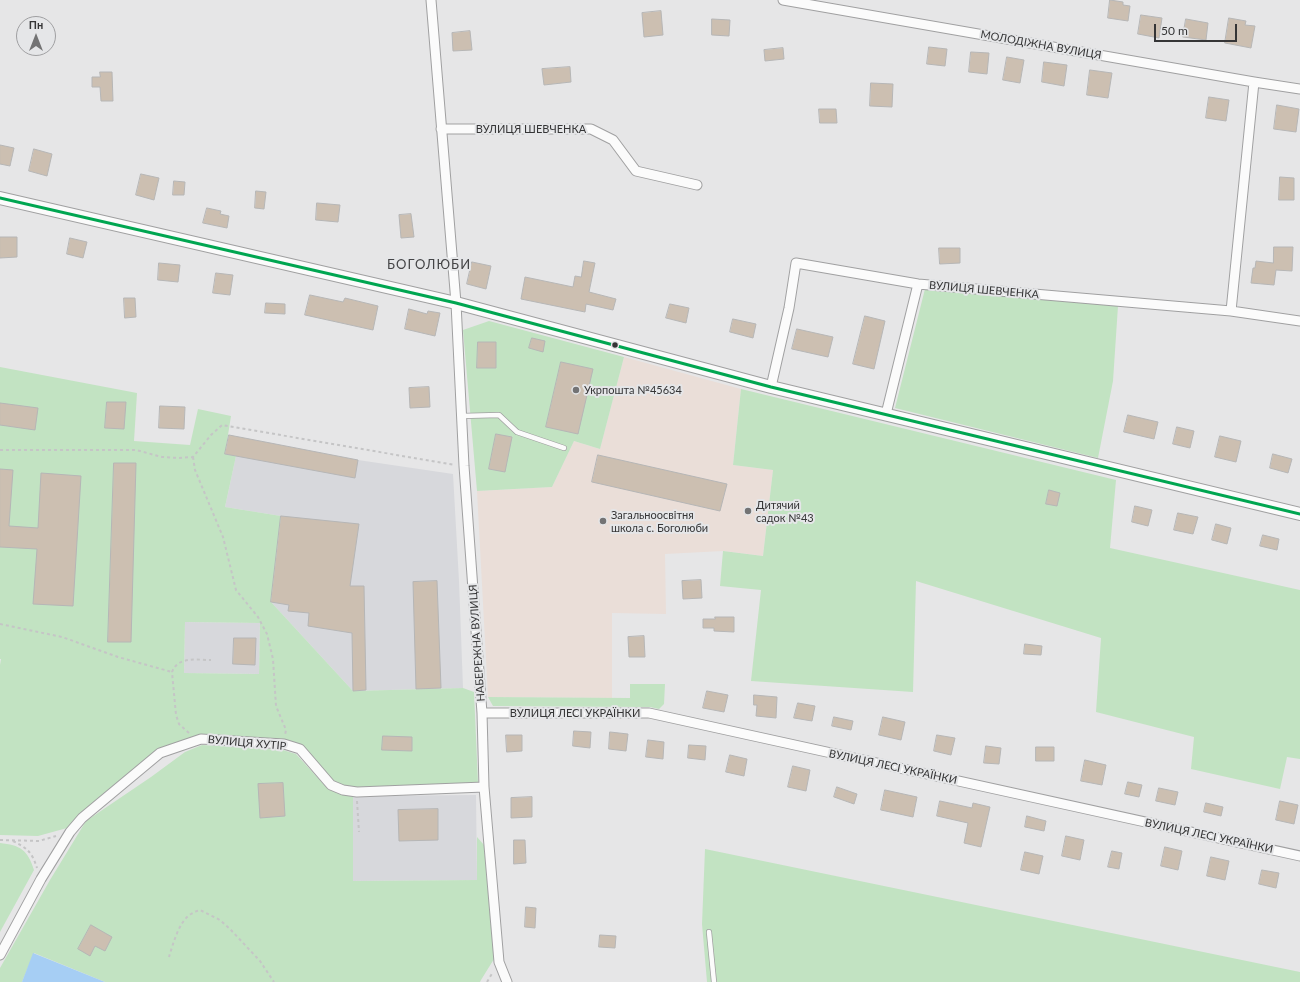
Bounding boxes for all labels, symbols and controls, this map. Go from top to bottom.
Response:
north arrow [16,16,56,56]
scale bar [1156,16,1239,42]
text: Пн [29,18,43,31]
text: 50 m [1161,23,1188,38]
street label: МОЛОДІЖНА ВУЛИЦЯ [980,28,1102,62]
street label: ВУЛИЦЯ ШЕВЧЕНКА [476,122,586,136]
district label: БОГОЛЮБИ [387,257,471,273]
street label: ВУЛИЦЯ ШЕВЧЕНКА [928,279,1040,301]
unlabelled marker [610,340,620,350]
place label: Укрпошта №45634 [584,383,682,397]
marker: Укрпошта №45634 [571,385,581,395]
place label: Дитячий садок №43 [756,498,814,524]
marker: Дитячий садок №43 [743,506,753,516]
place label: Загальноосвітня школа с. Боголюби [611,508,708,534]
marker: Загальноосвітня школа с. Боголюби [598,516,608,526]
street label: НАБЕРЕЖНА ВУЛИЦЯ [466,584,488,702]
street label: ВУЛИЦЯ ЛЕСІ УКРАЇНКИ [510,706,640,720]
street label: ВУЛИЦЯ ХУТІР [207,733,287,753]
street label: ВУЛИЦЯ ЛЕСІ УКРАЇНКИ [828,747,958,787]
street label: ВУЛИЦЯ ЛЕСІ УКРАЇНКИ [1144,816,1274,856]

